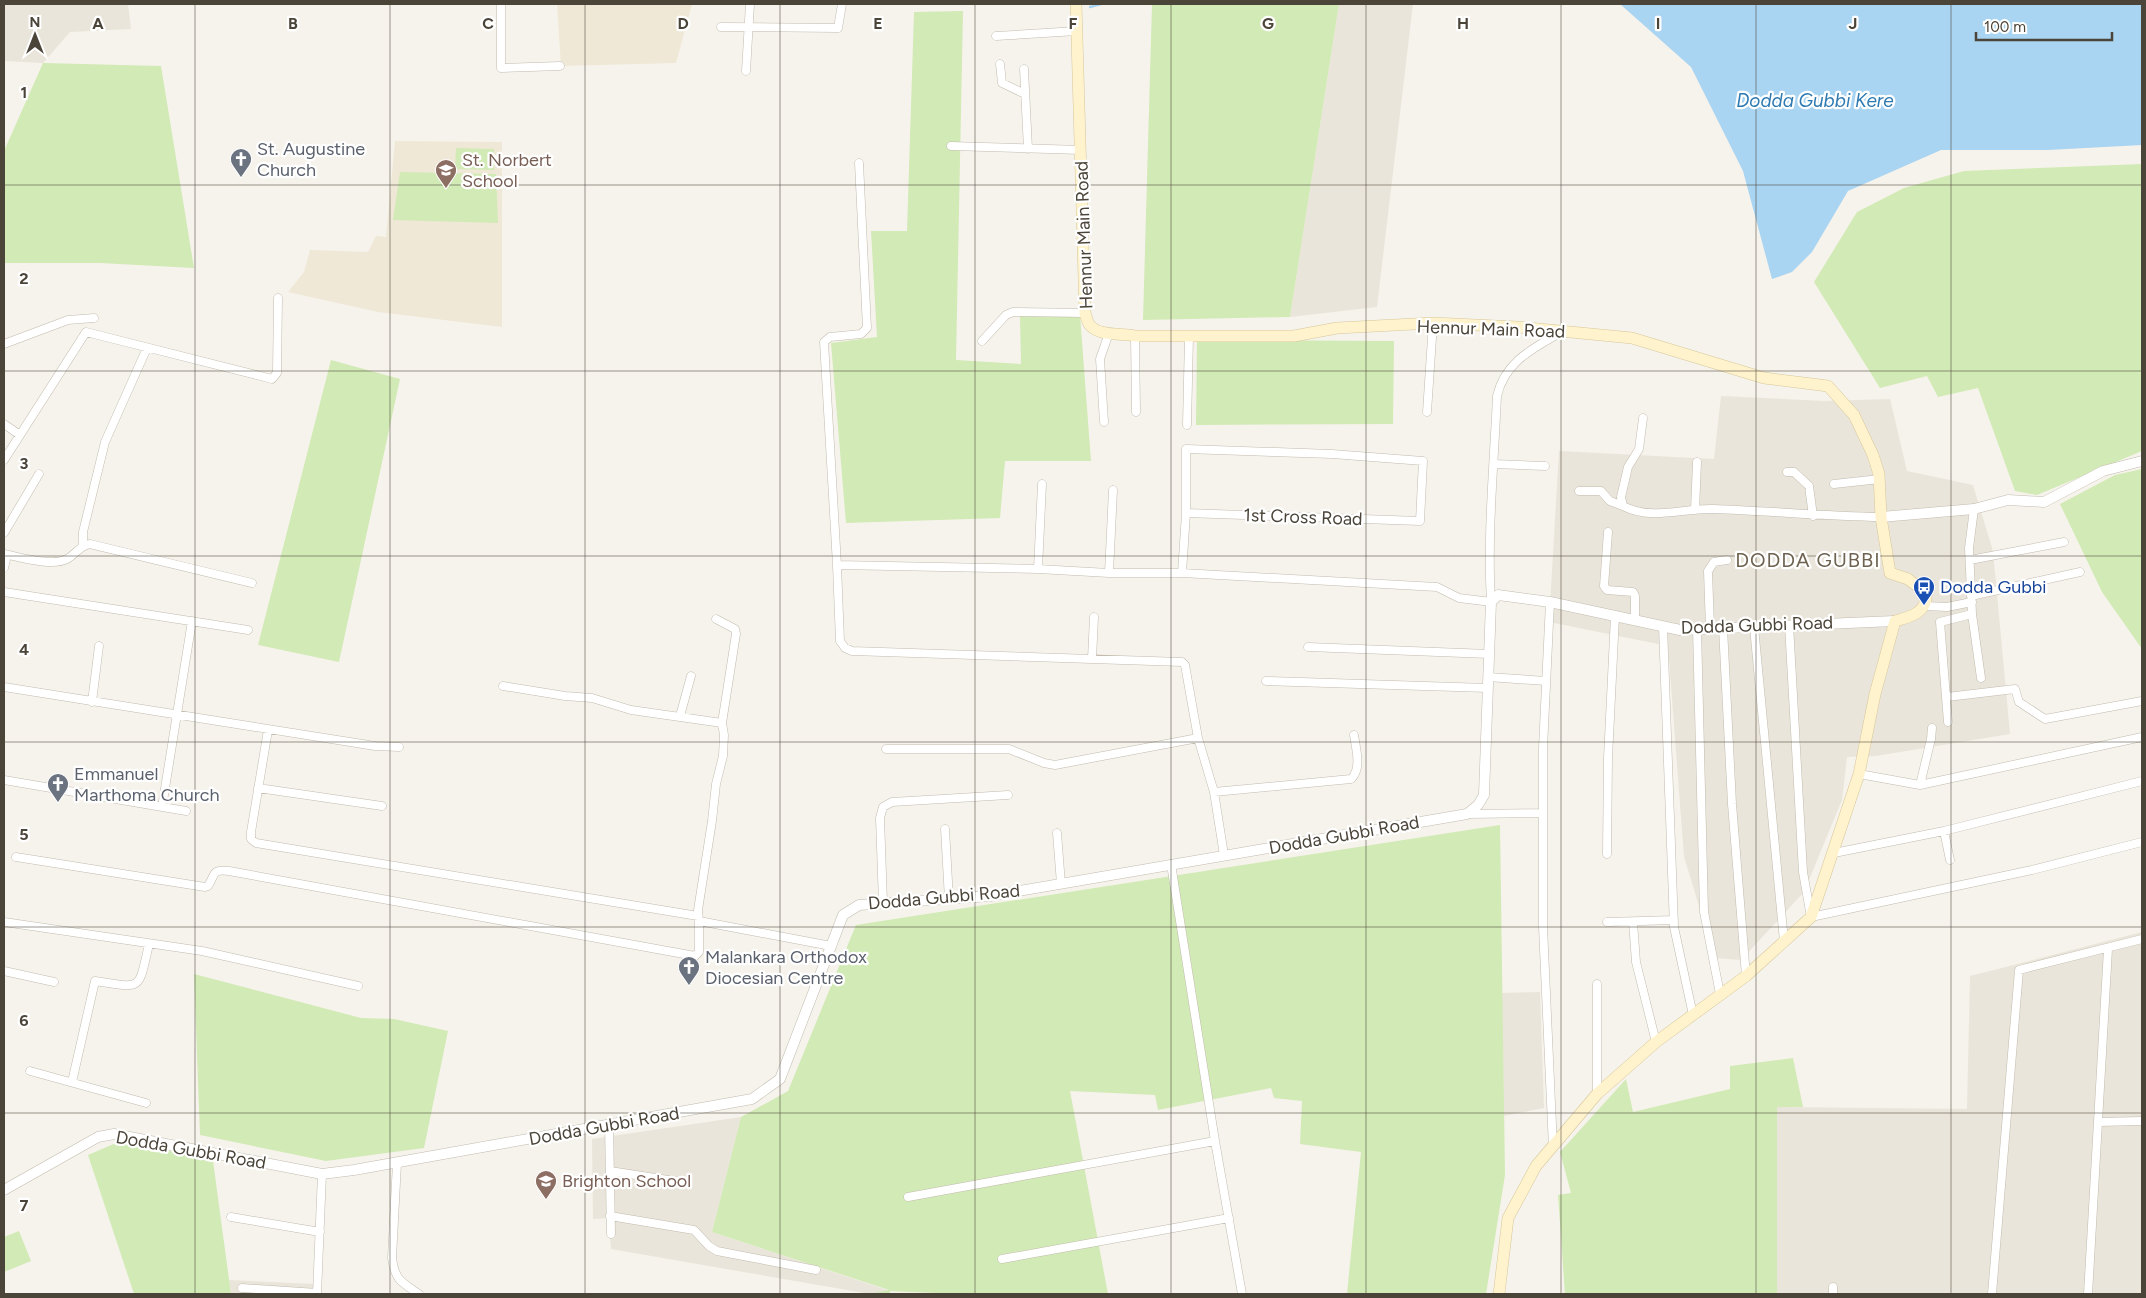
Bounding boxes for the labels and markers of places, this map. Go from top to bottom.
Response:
place label: St. Augustine Church [257,138,365,181]
church icon: St. Augustine Church [229,147,253,178]
place label: St. Norbert School [462,149,552,192]
school or university icon: St. Norbert School [434,158,458,189]
bus stop icon: Dodda Gubbi [1912,575,1936,606]
place label: Dodda Gubbi [1940,576,2047,598]
place label: Emmanuel Marthoma Church [74,763,220,806]
church icon: Emmanuel Marthoma Church [46,772,70,803]
place label: Malankara Orthodox Diocesian Centre [705,946,867,989]
church icon: Malankara Orthodox Diocesian Centre [677,955,701,986]
school or university icon: Brighton School [534,1169,558,1200]
place label: Brighton School [562,1170,691,1192]

